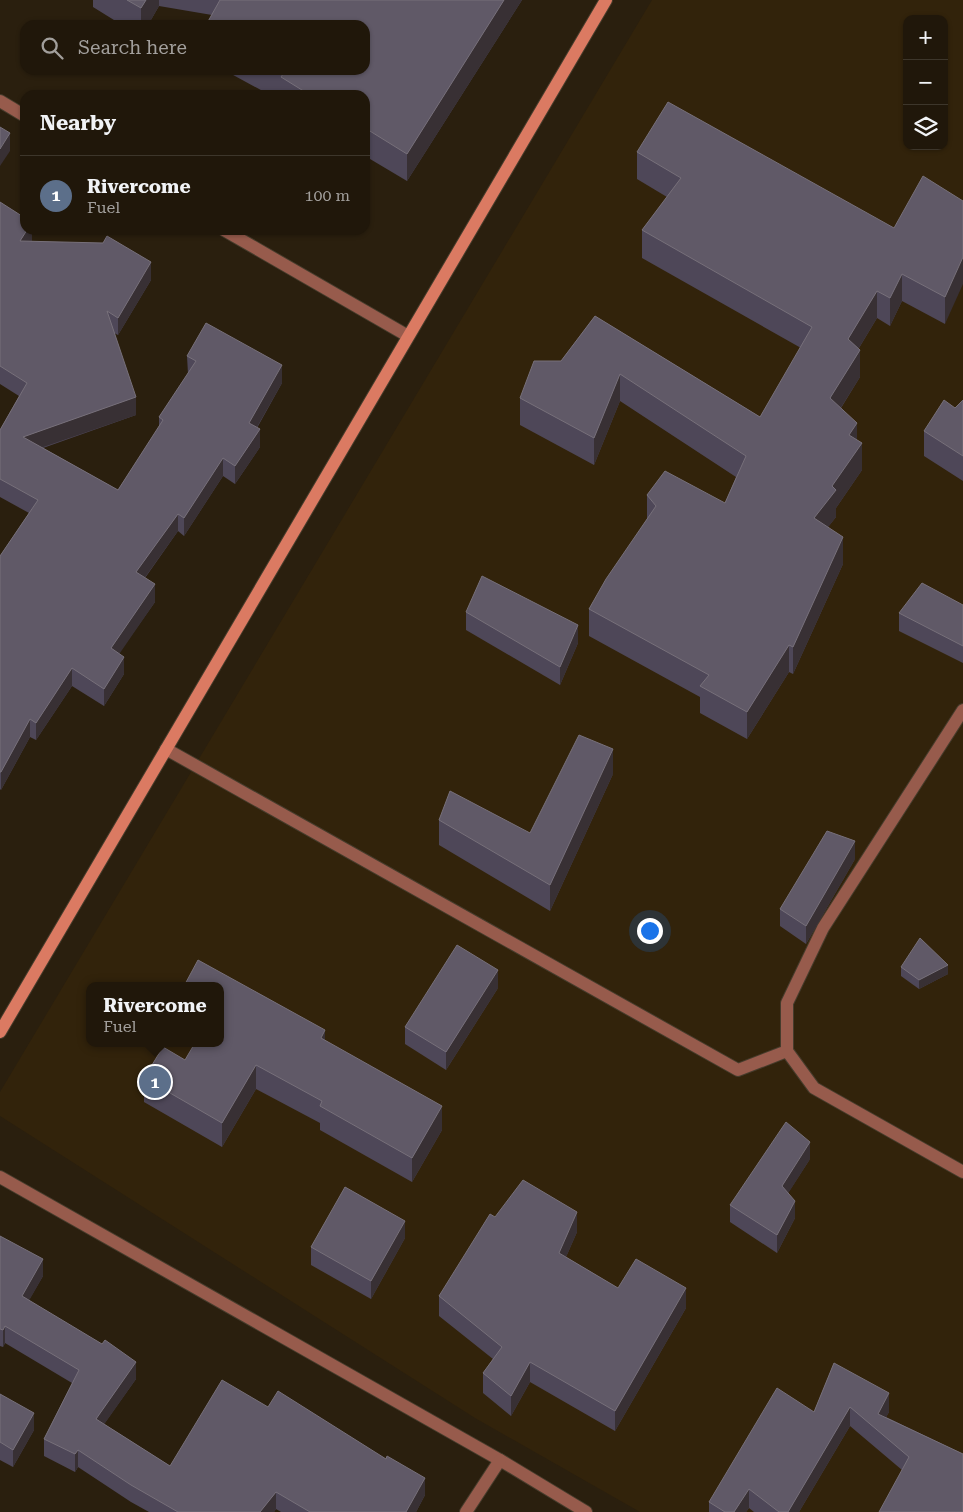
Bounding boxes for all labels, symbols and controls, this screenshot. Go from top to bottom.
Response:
map controls [903,15,948,150]
button: + [903,15,948,60]
search box [20,20,370,75]
icon: search [38,34,66,62]
text: Search here [78,36,187,59]
button: − [903,60,948,105]
button: layers [903,105,948,150]
text: Nearby [40,111,116,135]
text: Rivercome [87,175,191,198]
text: 1 [52,186,60,205]
text: 100 m [304,186,350,205]
text: Fuel [87,198,120,217]
your location [637,918,663,944]
popup [86,982,224,1047]
text: Rivercome [103,994,207,1017]
text: Fuel [103,1017,136,1036]
pin: 1 [139,1063,171,1101]

